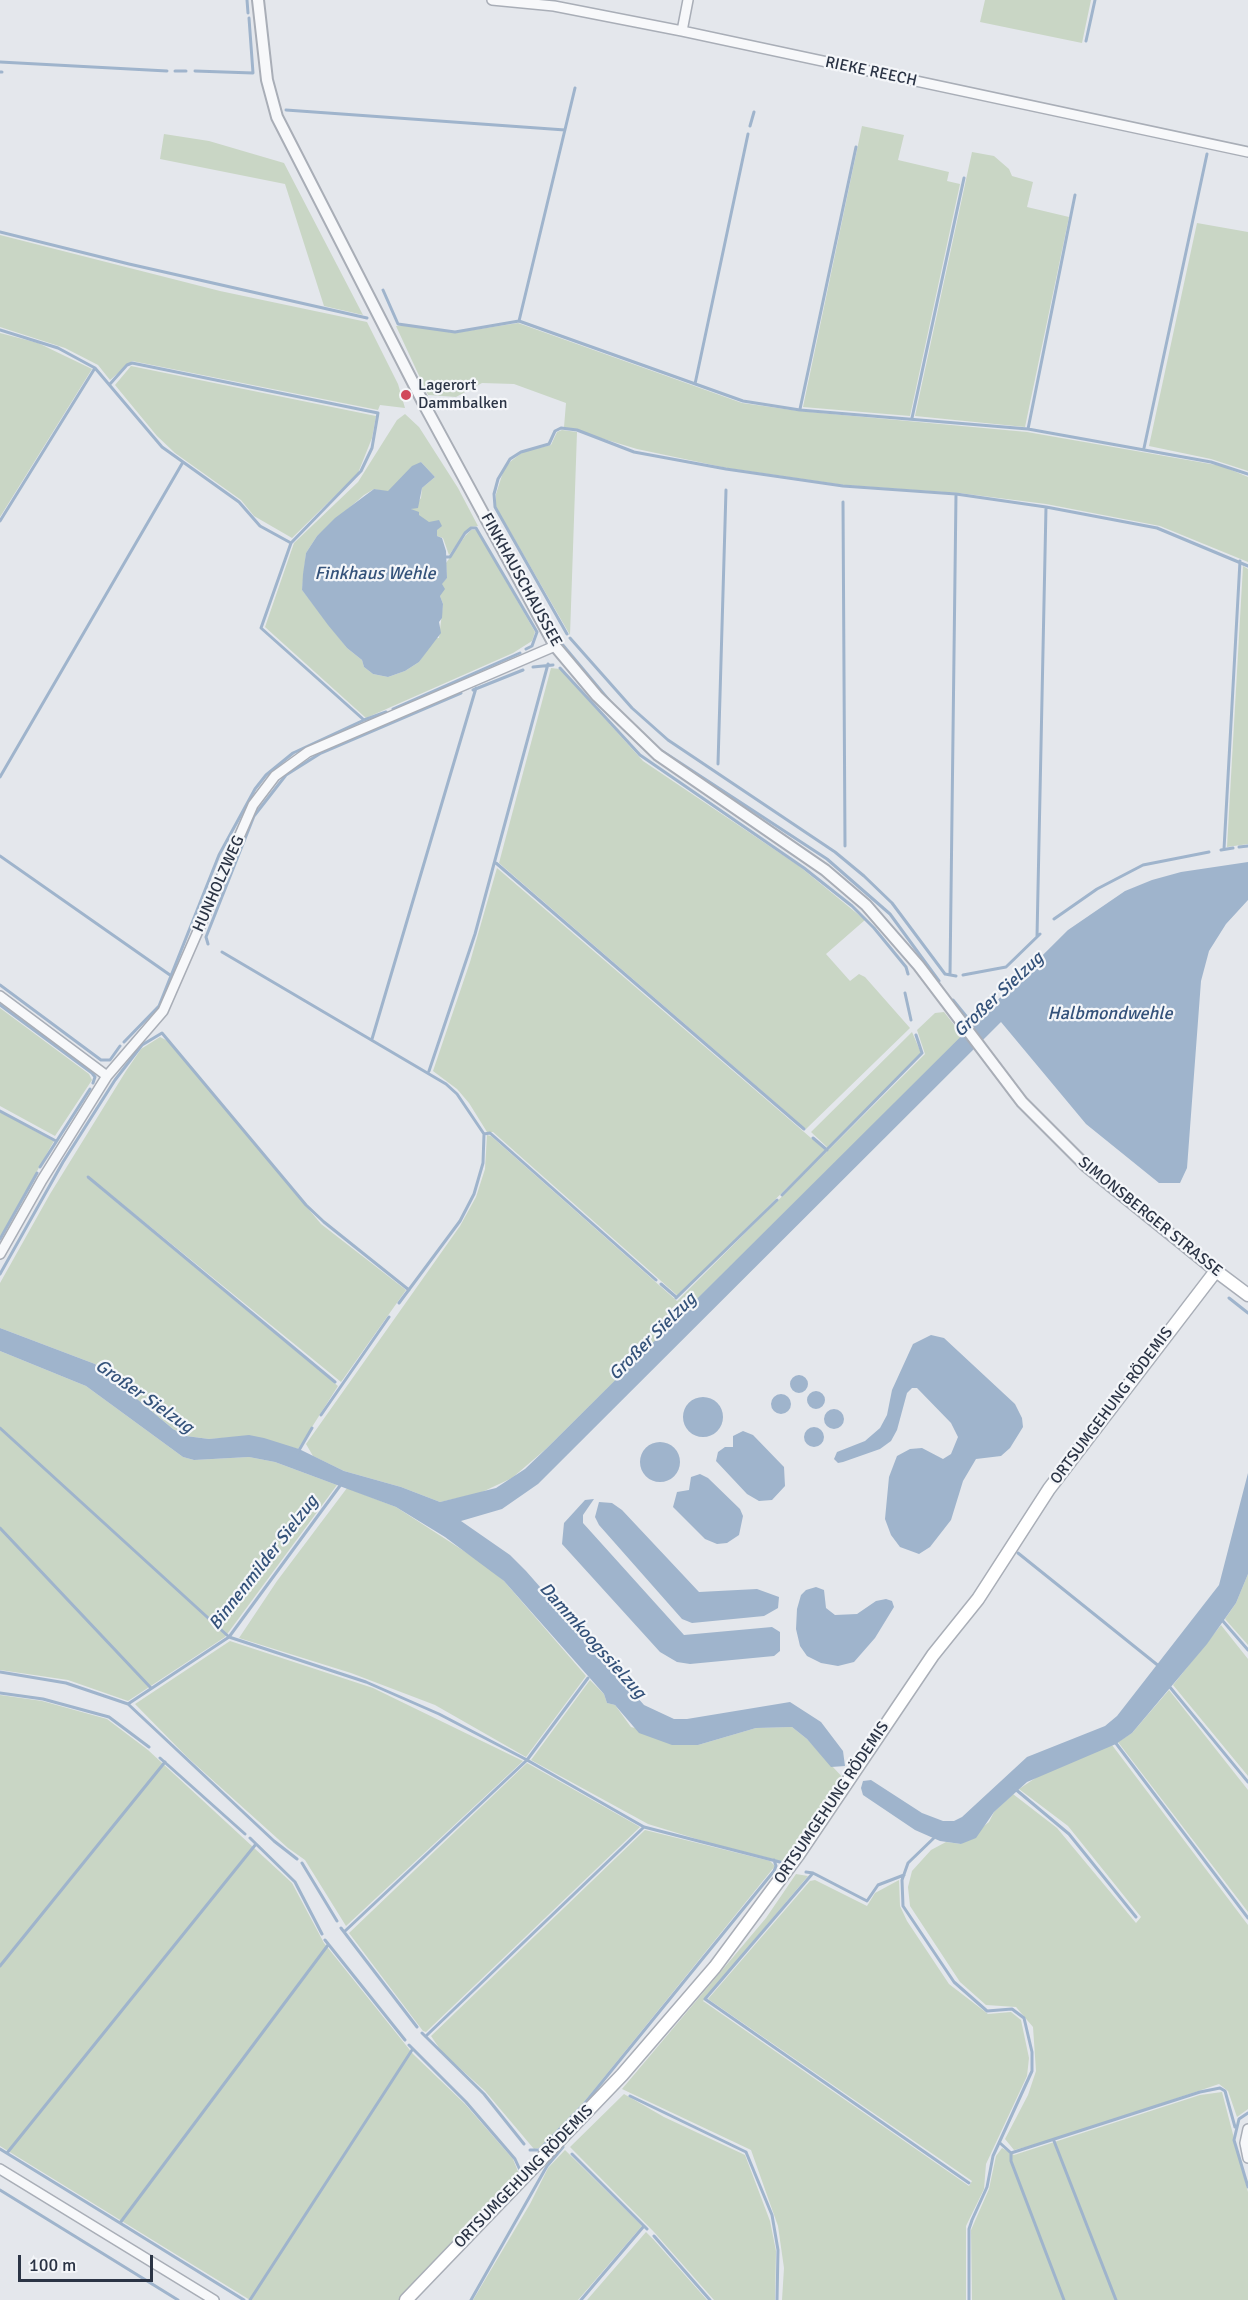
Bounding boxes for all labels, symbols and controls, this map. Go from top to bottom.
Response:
street label: RIEKE REECH [823,53,919,91]
place label: Lagerort Dammbalken [418,376,508,414]
marker: Lagerort Dammbalken [399,388,413,402]
street label: FINKHAUSCHAUSSEE [476,510,566,650]
water label: Finkhaus Wehle [314,563,436,585]
street label: HUNHOLZWEG [189,833,249,935]
water label: Großer Sielzug [950,948,1048,1042]
water label: Halbmondwehle [1048,1003,1172,1025]
street label: SIMONSBERGER STRASSE [1074,1153,1226,1281]
water label: Großer Sielzug [605,1289,701,1385]
street label: ORTSUMGEHUNG RÖDEMIS [1047,1324,1177,1488]
water label: Großer Sielzug [91,1355,197,1439]
water label: Binnenmilder Sielzug [205,1491,323,1635]
water label: Dammkoogssielzug [534,1578,650,1704]
street label: ORTSUMGEHUNG RÖDEMIS [770,1718,894,1888]
street label: ORTSUMGEHUNG RÖDEMIS [451,2101,597,2253]
scale bar [21,2243,156,2281]
text: 100 m [29,2254,76,2276]

